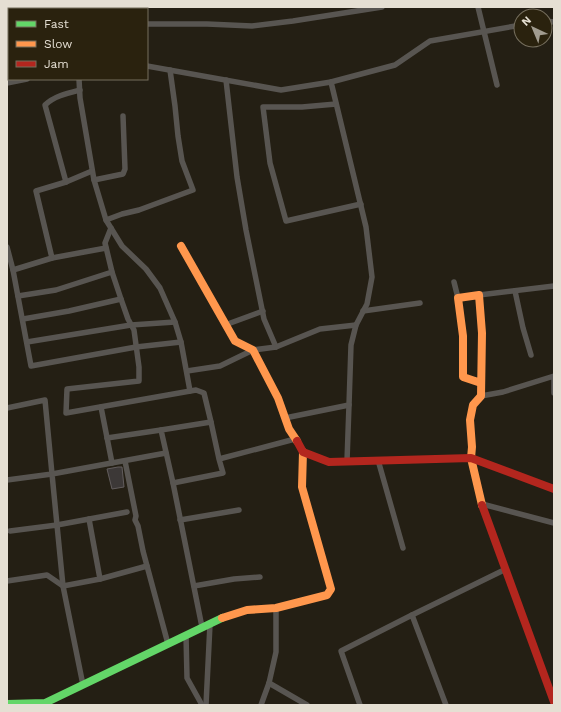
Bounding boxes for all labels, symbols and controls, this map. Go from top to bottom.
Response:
legend [8,8,148,80]
north arrow [513,8,553,48]
text: N [519,14,534,29]
text: Fast [44,17,69,31]
text: Slow [44,37,72,51]
text: Jam [44,57,69,71]

